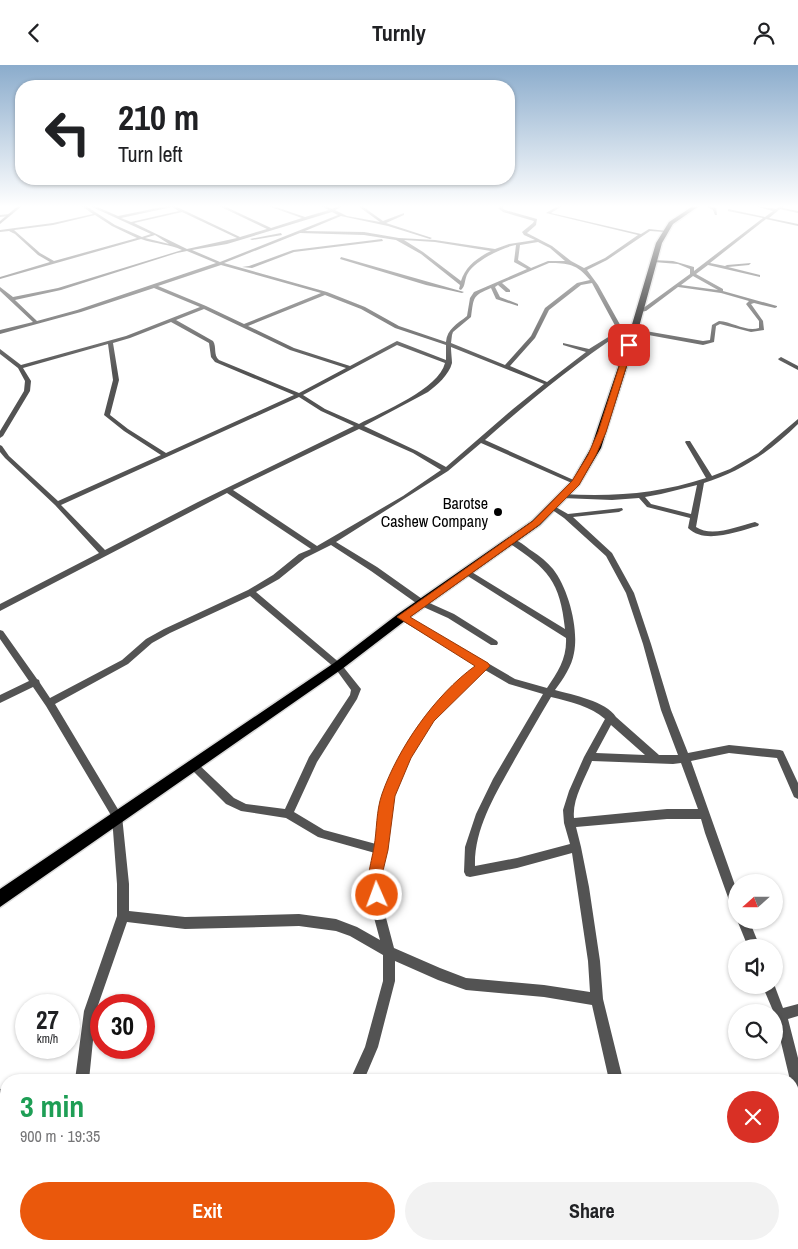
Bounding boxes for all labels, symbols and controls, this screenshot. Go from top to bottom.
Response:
text: Turnly [372,18,426,48]
icon: back [20,19,48,47]
icon: person [750,19,778,47]
text: 210 m [118,94,199,141]
icon: left [35,100,100,165]
text: Turn left [118,139,183,169]
pin [608,324,650,366]
icon: arrive [615,331,643,359]
place label: Barotse Cashew Company [381,492,488,532]
marker: Barotse Cashew Company [492,506,504,518]
position arrow [350,868,402,920]
north arrow [728,874,782,929]
map controls [728,874,783,1059]
button: sound [728,939,783,994]
speed limit sign: 30 [90,994,155,1059]
text: 27 [36,1003,59,1037]
button: search [728,1004,783,1059]
text: km/h [37,1031,58,1047]
text: 3 min [20,1086,84,1126]
button: close [727,1091,779,1143]
text: 900 m · 19:35 [20,1125,100,1147]
button: Exit [20,1182,395,1240]
button: Share [405,1182,779,1240]

